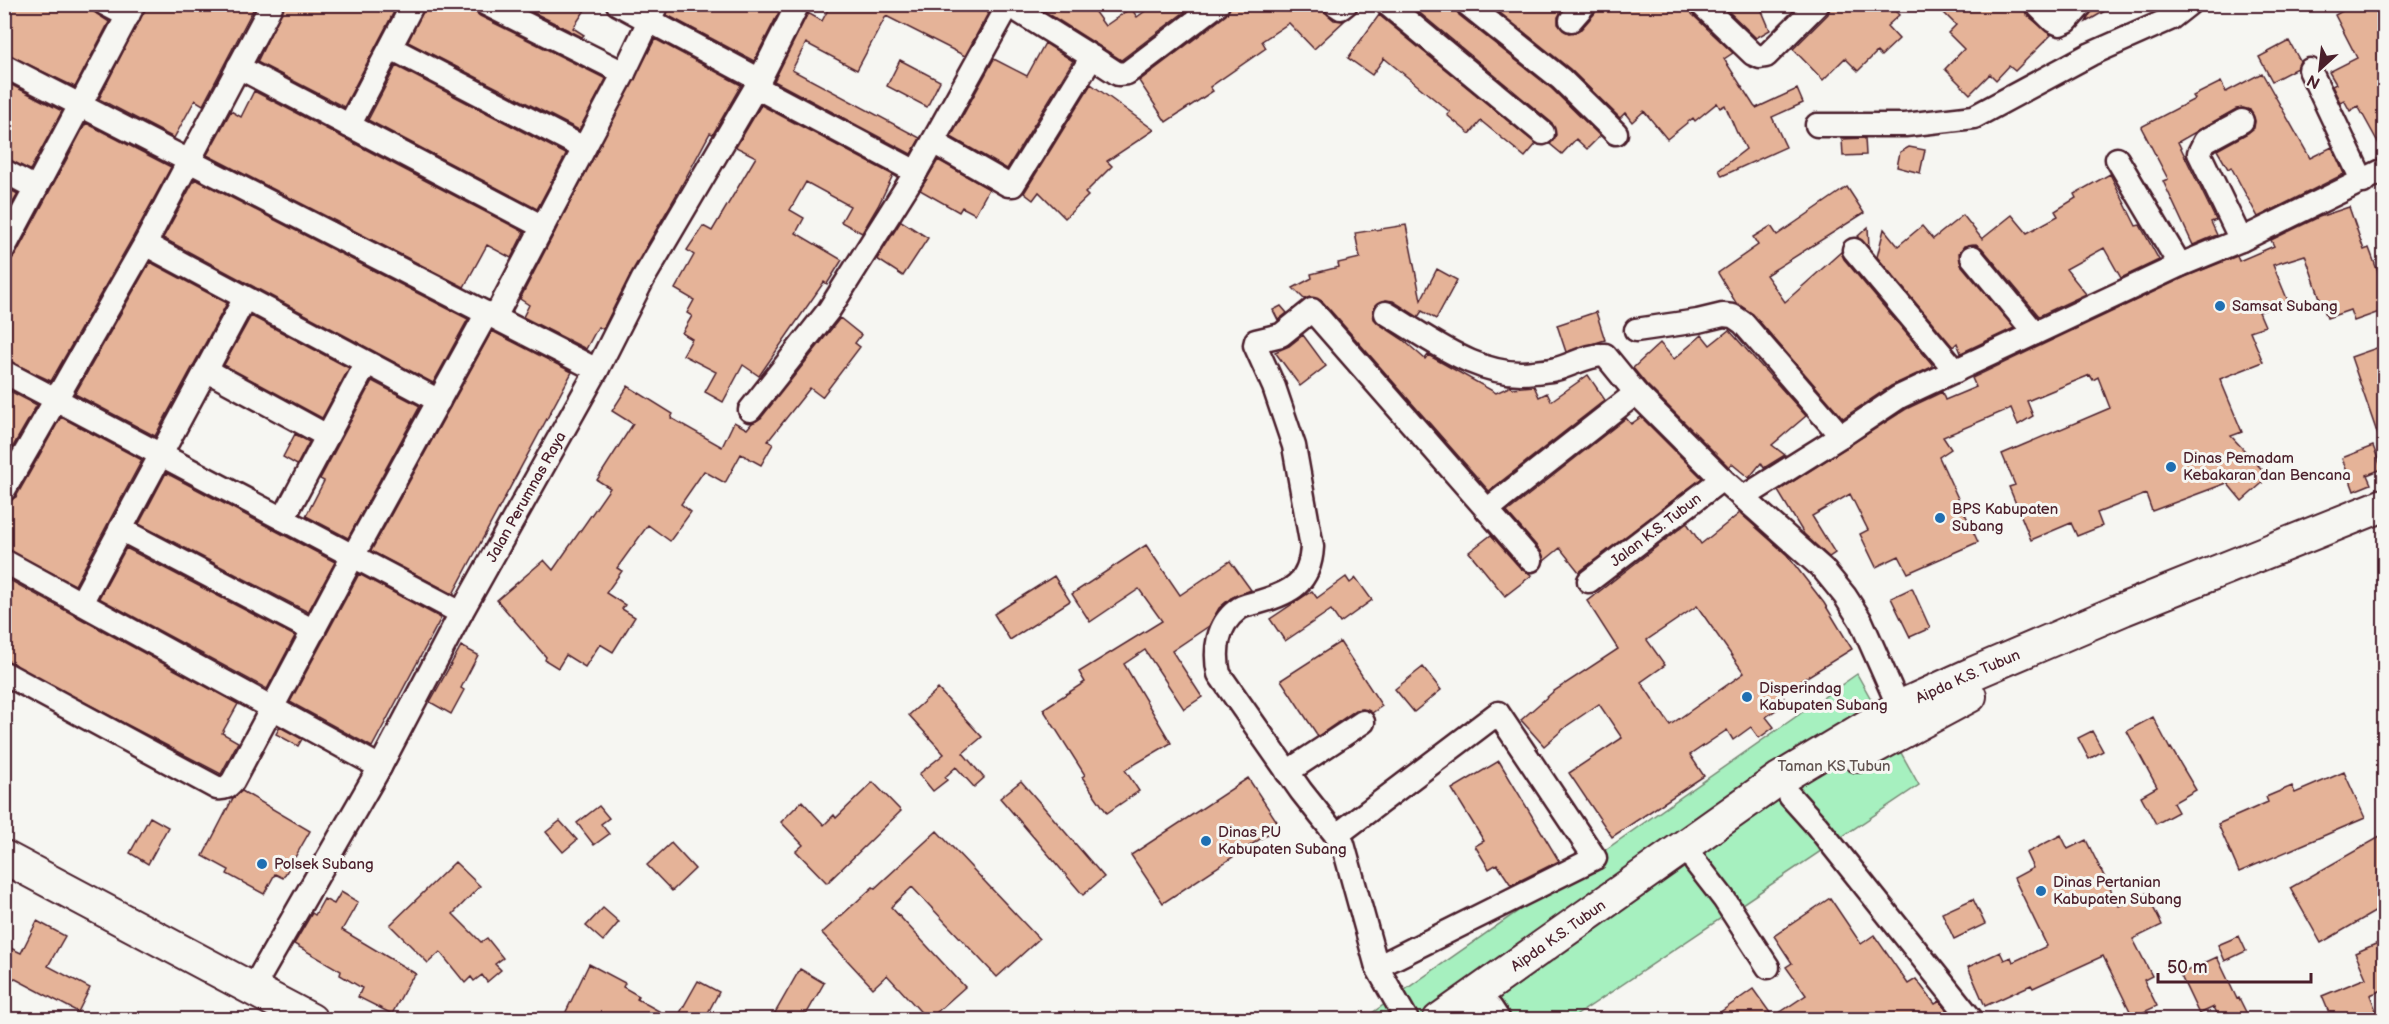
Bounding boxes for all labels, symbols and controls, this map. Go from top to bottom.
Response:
north arrow [2290,39,2350,99]
text: N [2304,70,2324,92]
place label: Samsat Subang [2232,297,2338,316]
marker: Samsat Subang [2213,299,2227,313]
street label: Jalan Perumnas Raya [482,428,571,566]
place label: Dinas Pemadam Kebakaran dan Bencana [2183,449,2351,485]
marker: Dinas Pemadam Kebakaran dan Bencana [2164,460,2178,474]
street label: Jalan K.S. Tubun [1607,489,1705,571]
place label: BPS Kabupaten Subang [1952,500,2058,536]
marker: BPS Kabupaten Subang [1933,511,1947,525]
street label: Aipda K.S. Tubun [1913,645,2023,708]
place label: Disperindag Kabupaten Subang [1759,679,1888,715]
marker: Disperindag Kabupaten Subang [1740,690,1754,704]
park label: Taman KS Tubun [1777,757,1891,776]
place label: Dinas PU Kabupaten Subang [1218,823,1347,859]
marker: Dinas PU Kabupaten Subang [1199,834,1213,848]
place label: Polsek Subang [274,855,374,874]
marker: Polsek Subang [255,857,269,871]
place label: Dinas Pertanian Kabupaten Subang [2053,873,2182,909]
marker: Dinas Pertanian Kabupaten Subang [2034,884,2048,898]
street label: Aipda K.S. Tubun [1507,896,1610,976]
scale bar [2158,946,2311,984]
text: 50 m [2167,957,2208,978]

